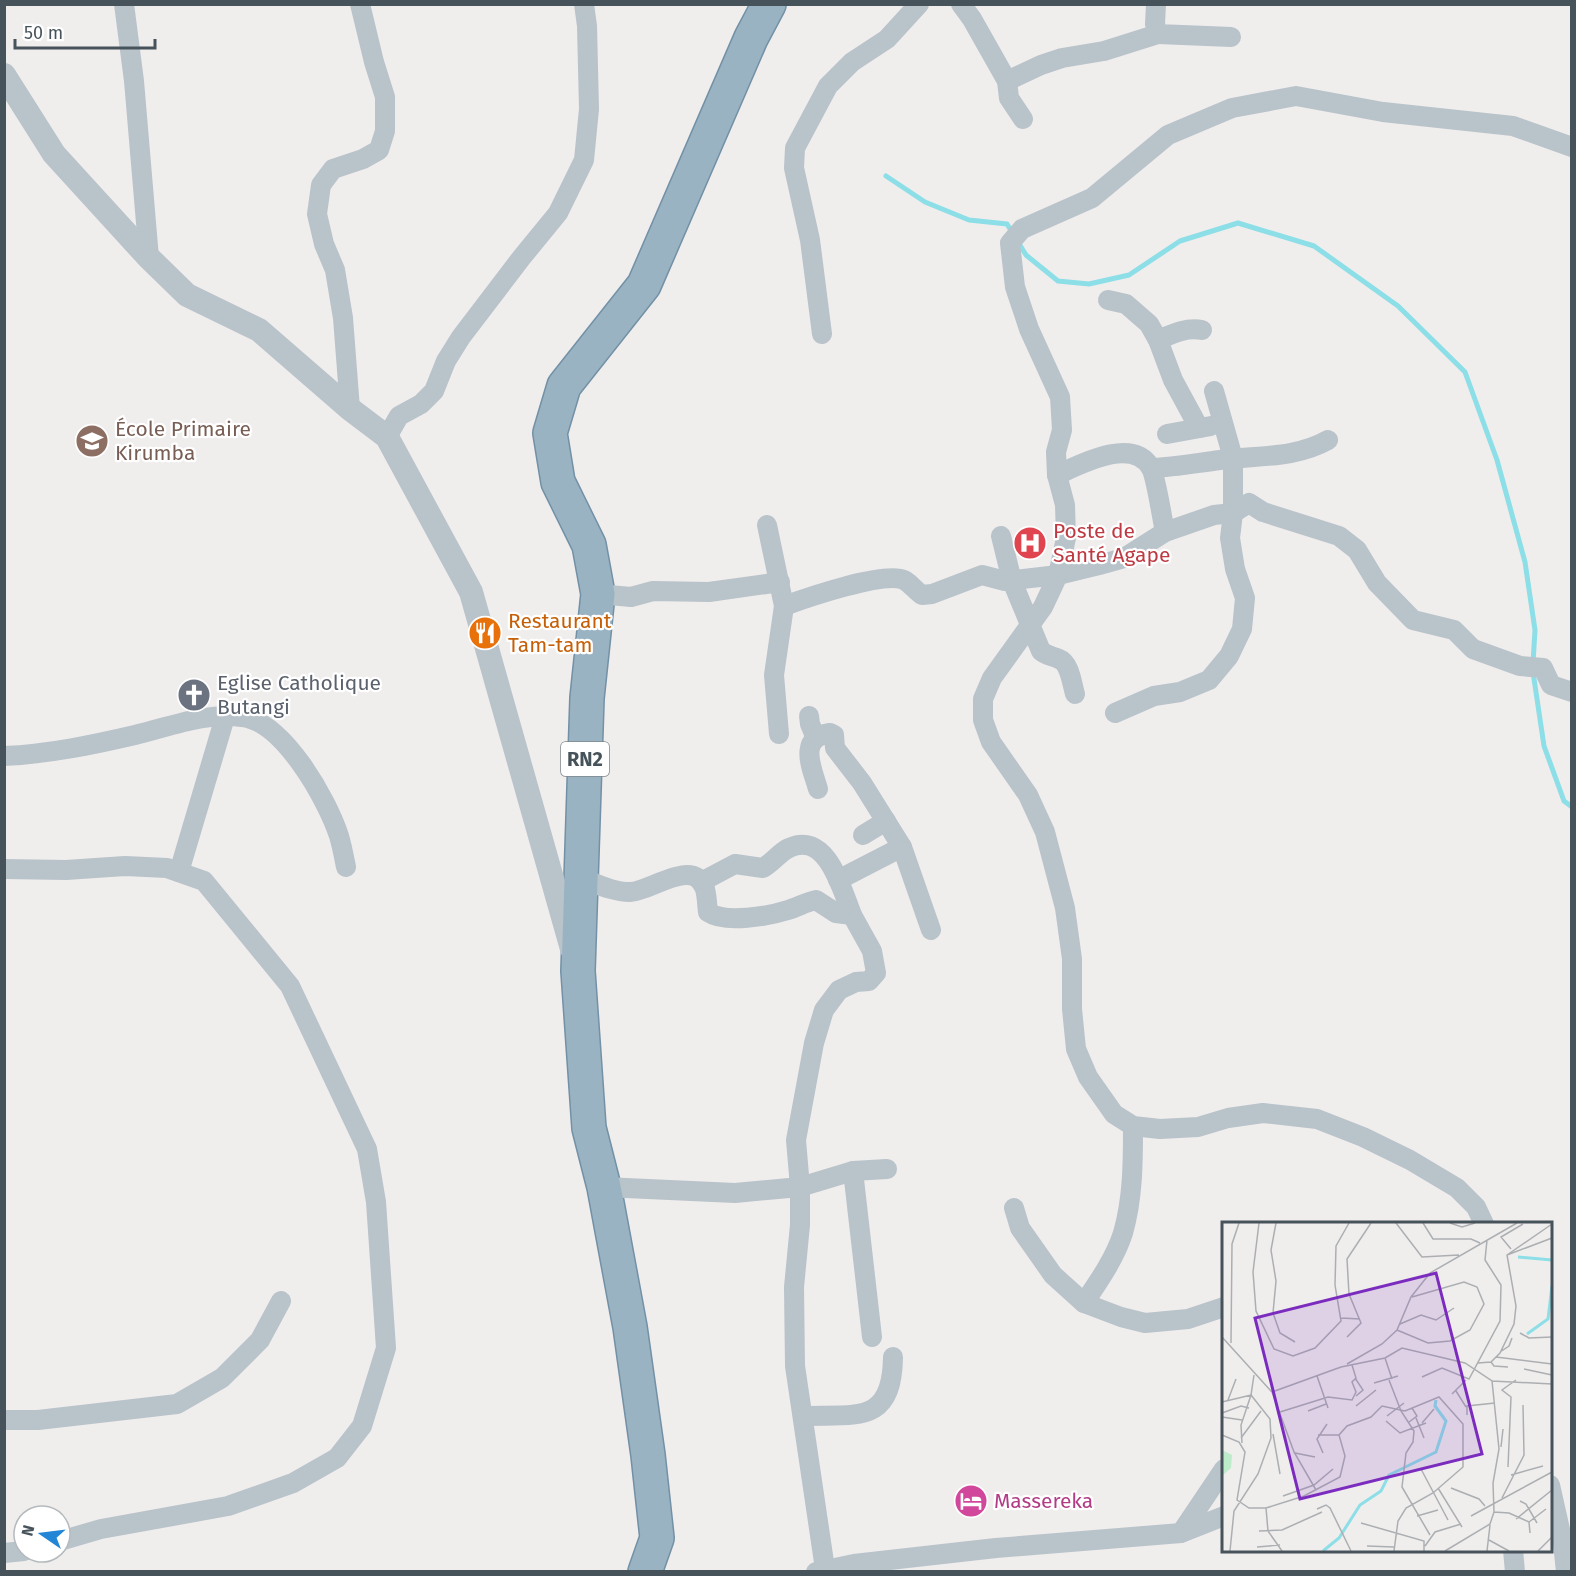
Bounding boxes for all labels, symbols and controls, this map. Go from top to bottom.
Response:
scale bar [15,12,154,50]
text: 50 m [24,22,63,44]
place label: École Primaire Kirumba [115,416,251,466]
school or university icon: École Primaire Kirumba [74,423,110,459]
place label: Poste de Santé Agape [1053,518,1170,568]
hospital icon: Poste de Santé Agape [1012,525,1048,561]
place label: Restaurant Tam-tam [508,608,612,658]
restaurant icon: Restaurant Tam-tam [467,615,503,651]
place label: Eglise Catholique Butangi [217,670,381,720]
church icon: Eglise Catholique Butangi [176,677,212,713]
road number: RN2 [561,742,609,776]
inset map [1222,1222,1552,1552]
hotel icon: Massereka [953,1483,989,1519]
place label: Massereka [994,1488,1093,1514]
north arrow [12,1504,72,1564]
text: N [17,1523,38,1538]

